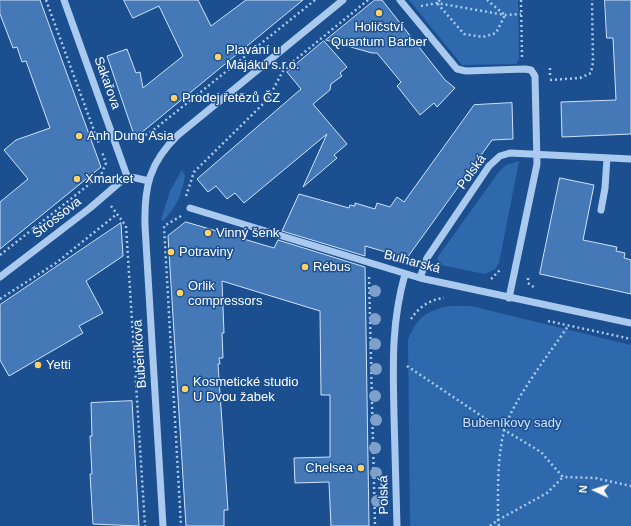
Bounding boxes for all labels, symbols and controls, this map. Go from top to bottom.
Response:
marker: Holičství Quantum Barber [374,8,384,18]
place label: Holičství Quantum Barber [331,19,427,50]
place label: Plavání u Majáku s.r.o. [226,42,300,73]
marker: Plavání u Majáku s.r.o. [213,52,223,62]
street label: Sakařova [90,55,124,111]
place label: Prodej řetězů ČZ [182,90,280,106]
marker: Prodej řetězů ČZ [169,93,179,103]
place label: Anh Dung Asia [87,128,174,144]
marker: Anh Dung Asia [74,131,84,141]
street label: Polská [454,152,490,192]
place label: Xmarket [85,171,133,187]
marker: Xmarket [72,174,82,184]
street label: Štrossova [29,194,85,242]
place label: Vinný šenk [216,225,279,241]
marker: Vinný šenk [203,228,213,238]
place label: Potraviny [179,244,233,260]
marker: Potraviny [166,247,176,257]
street label: Bulharská [382,247,442,277]
place label: Rébus [313,259,351,275]
marker: Rébus [300,262,310,272]
place label: Orlik compressors [188,278,262,309]
marker: Orlik compressors [175,288,185,298]
street label: Bubeníkova [130,319,150,389]
place label: Yetti [46,357,71,373]
marker: Yetti [33,360,43,370]
place label: Kosmetické studio U Dvou žabek [193,374,298,405]
marker: Kosmetické studio U Dvou žabek [180,384,190,394]
park label: Bubeníkovy sady [462,415,562,431]
place label: Chelsea [305,460,353,476]
marker: Chelsea [356,463,366,473]
north arrow [575,470,615,510]
street label: Polská [376,475,392,515]
text: N [577,485,589,494]

